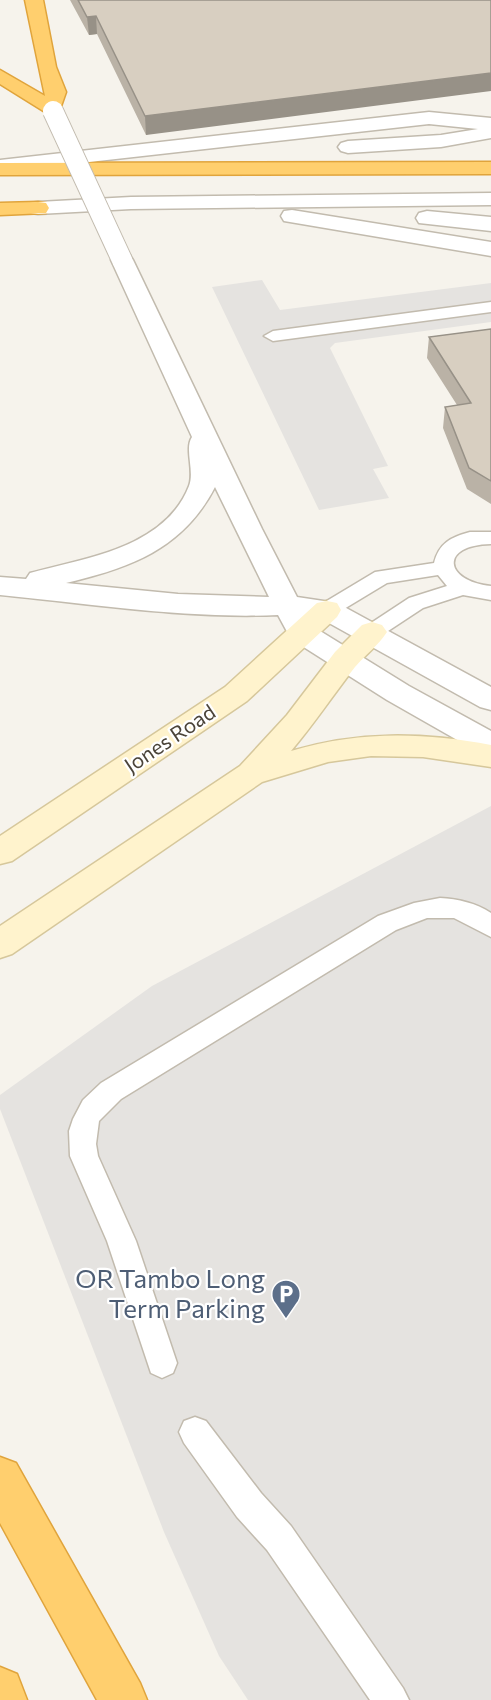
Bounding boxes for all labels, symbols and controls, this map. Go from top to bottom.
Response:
street label: Jones Road [119,698,219,777]
place label: OR Tambo Long Term Parking [75,1262,265,1323]
parking icon: OR Tambo Long Term Parking [270,1278,302,1320]

